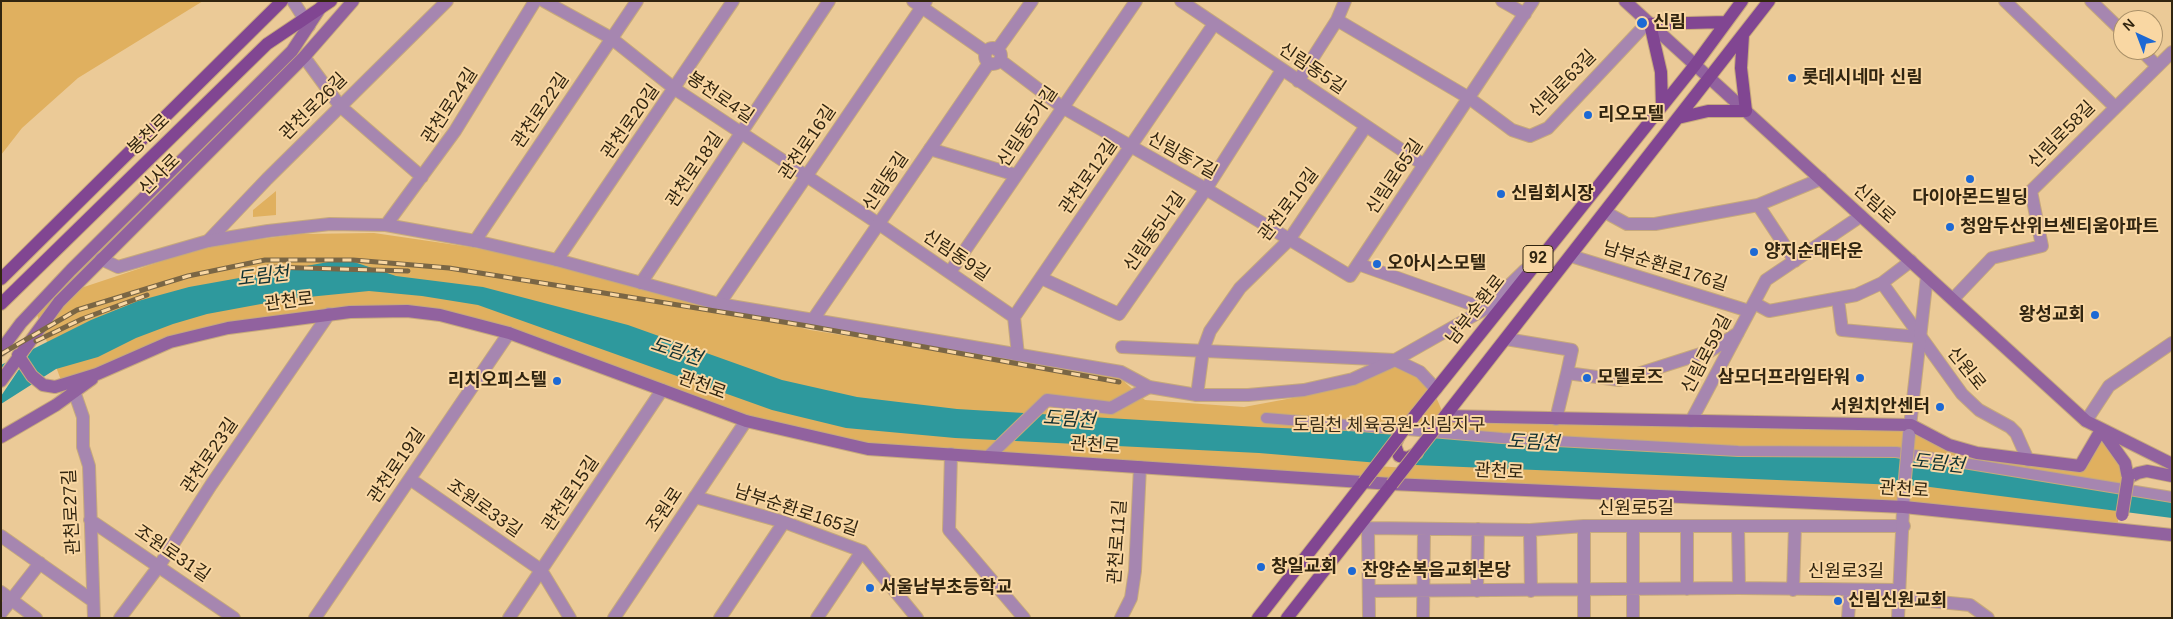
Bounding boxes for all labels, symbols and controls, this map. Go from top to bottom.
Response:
north arrow [2113,10,2163,60]
place label: 신림 [1653,12,1686,34]
text: N [2119,15,2138,34]
marker: 신림 [1635,16,1649,30]
street label: 신림동5길 [1274,39,1350,99]
street label: 신림로63길 [1525,46,1601,122]
street label: 관천로24길 [417,64,483,148]
place label: 롯데시네마 신림 [1802,67,1923,89]
street label: 봉천로4길 [682,68,758,128]
street label: 관천로26길 [276,69,352,145]
street label: 관천로22길 [508,69,574,153]
marker: 롯데시네마 신림 [1786,72,1798,84]
street label: 관천로20길 [597,80,665,164]
street label: 신림동5가길 [993,82,1063,172]
street label: 신림로58길 [2024,97,2100,173]
street label: 관천로16길 [775,101,841,185]
place label: 리오모텔 [1598,104,1664,126]
marker: 리오모텔 [1582,109,1594,121]
street label: 봉천로 [124,110,174,160]
street label: 관천로18길 [662,128,728,212]
street label: 신림동7길 [1143,128,1221,184]
street label: 관천로12길 [1055,135,1123,219]
street label: 신림로65길 [1362,135,1428,219]
street label: 신림동길 [859,149,913,215]
street label: 신사로 [135,150,185,200]
street label: 관천로10길 [1254,164,1324,246]
marker: 다이아몬드빌딩 [1964,173,1976,185]
street label: 신림로 [1848,179,1900,229]
place label: 신림회시장 [1511,183,1594,205]
place label: 다이아몬드빌딩 [1912,187,2028,209]
street label: 신림동5나길 [1120,188,1190,276]
marker: 신림회시장 [1495,188,1507,200]
place label: 청암두산위브센티움아파트 [1960,216,2159,238]
marker: 청암두산위브센티움아파트 [1944,221,1956,233]
street label: 신림동9길 [918,226,994,286]
street label: 남부순환로176길 [1600,238,1730,296]
place label: 양지순대타운 [1764,241,1863,263]
road number: 92 [1523,245,1553,272]
marker: 양지순대타운 [1748,246,1760,258]
place label: 오아시스모텔 [1387,253,1486,275]
marker: 오아시스모텔 [1371,258,1383,270]
water label: 도림천 [236,262,290,292]
street label: 남부순환로 [1442,271,1510,349]
street label: 관천로 [263,288,315,316]
place label: 왕성교회 [2019,304,2085,326]
marker: 왕성교회 [2089,309,2101,321]
street label: 신림로59길 [1677,311,1737,397]
water label: 도림천 [648,333,704,371]
street label: 신원로 [1942,343,1990,395]
street label: 관천로 [675,367,729,405]
place label: 모텔로즈 [1597,367,1663,389]
place label: 삼모더프라임타워 [1718,367,1850,389]
place label: 리치오피스텔 [448,370,547,392]
marker: 모텔로즈 [1581,372,1593,384]
marker: 삼모더프라임타워 [1854,372,1866,384]
marker: 리치오피스텔 [551,375,563,387]
place label: 서원치안센터 [1831,396,1930,418]
marker: 서원치안센터 [1934,401,1946,413]
water label: 도림천 [1042,407,1096,433]
street label: 관천로23길 [177,414,243,498]
park label: 도림천 체육공원-신림지구 [1292,415,1486,437]
street label: 관천로19길 [364,424,430,508]
water label: 도림천 [1506,430,1560,456]
street label: 관천로 [1069,433,1121,459]
water label: 도림천 [1911,450,1965,478]
street label: 관천로15길 [538,452,604,536]
street label: 관천로 [1474,460,1524,484]
street label: 관천로27길 [59,468,85,556]
street label: 조원로33길 [442,475,526,543]
street label: 관천로 [1878,477,1930,503]
street label: 남부순환로165길 [731,481,861,541]
street label: 조원로 [642,483,688,537]
street label: 신원로5길 [1598,498,1674,520]
street label: 관천로11길 [1104,499,1132,585]
street label: 조원로31길 [130,521,214,587]
place label: 창일교회 [1271,556,1337,578]
place label: 찬양순복음교회본당 [1362,560,1511,582]
marker: 창일교회 [1255,561,1267,573]
street label: 신원로3길 [1808,561,1884,583]
marker: 찬양순복음교회본당 [1346,565,1358,577]
place label: 서울남부초등학교 [880,577,1012,599]
marker: 서울남부초등학교 [864,582,876,594]
place label: 신림신원교회 [1848,590,1947,612]
marker: 신림신원교회 [1832,595,1844,607]

